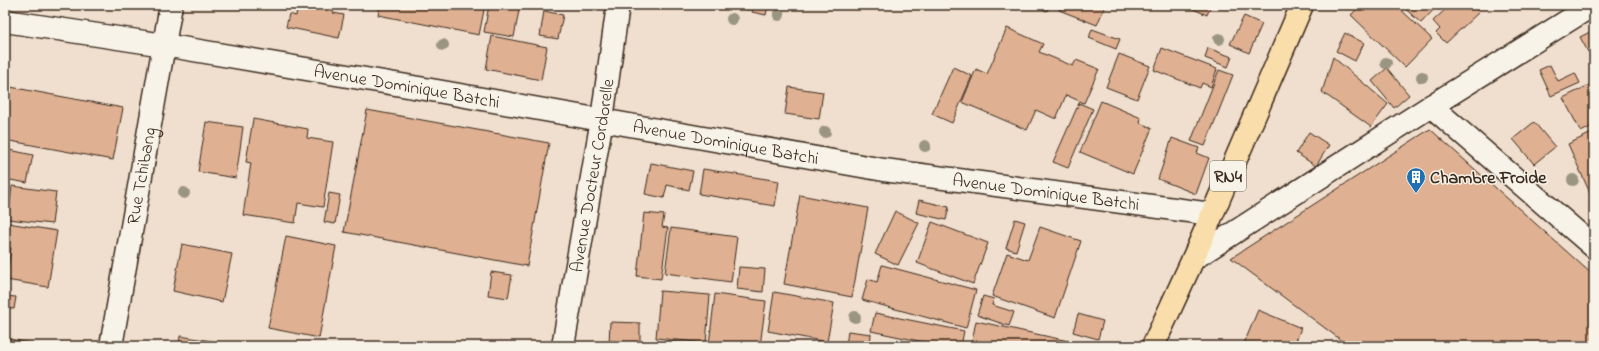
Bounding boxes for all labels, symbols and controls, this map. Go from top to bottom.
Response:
street label: Avenue Dominique Batchi [311,59,501,117]
street label: Avenue Docteur Cordorelle [565,76,623,274]
street label: Avenue Dominique Batchi [631,115,821,173]
street label: Rue Tchibang [122,125,165,227]
road number: RN4 [1210,161,1246,191]
building icon: Chambre Froide [1405,166,1427,194]
place label: Chambre Froide [1430,166,1547,192]
street label: Avenue Dominique Batchi [951,168,1141,219]

